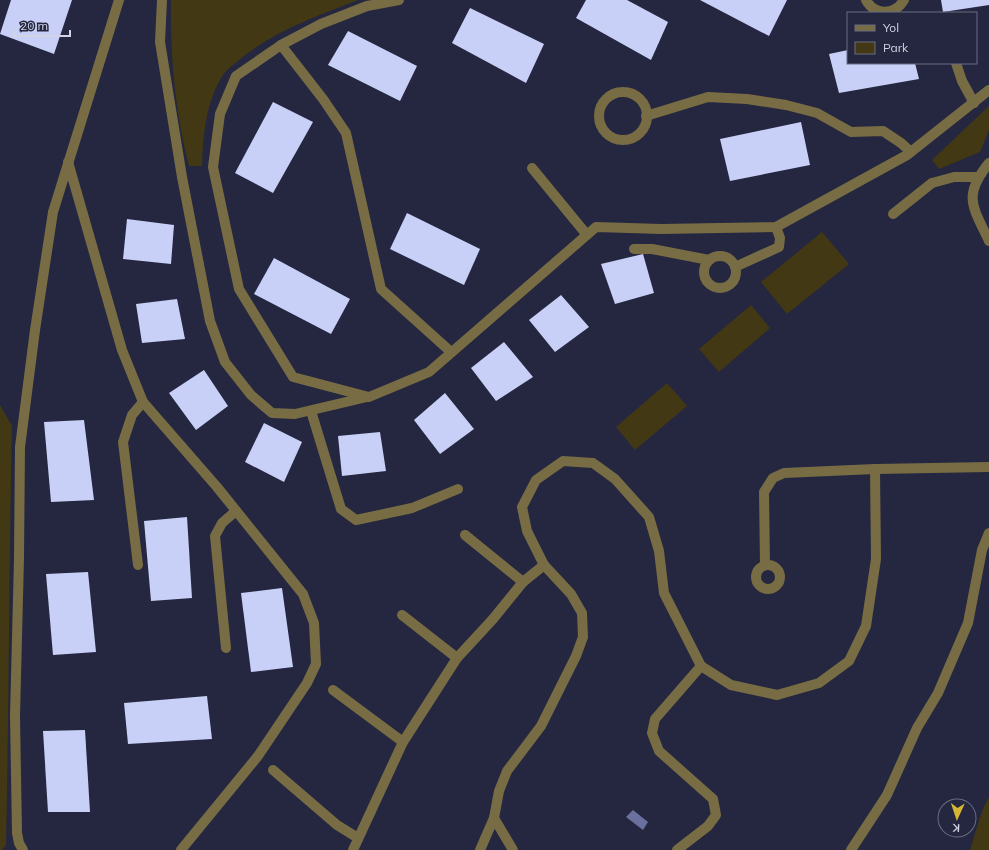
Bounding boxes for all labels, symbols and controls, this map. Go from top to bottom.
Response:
scale bar [14,12,70,38]
legend [847,12,977,64]
text: 20 m [20,18,48,33]
text: Yol [882,20,899,35]
text: Park [883,40,909,55]
north arrow [937,798,977,838]
text: K [952,821,961,835]

